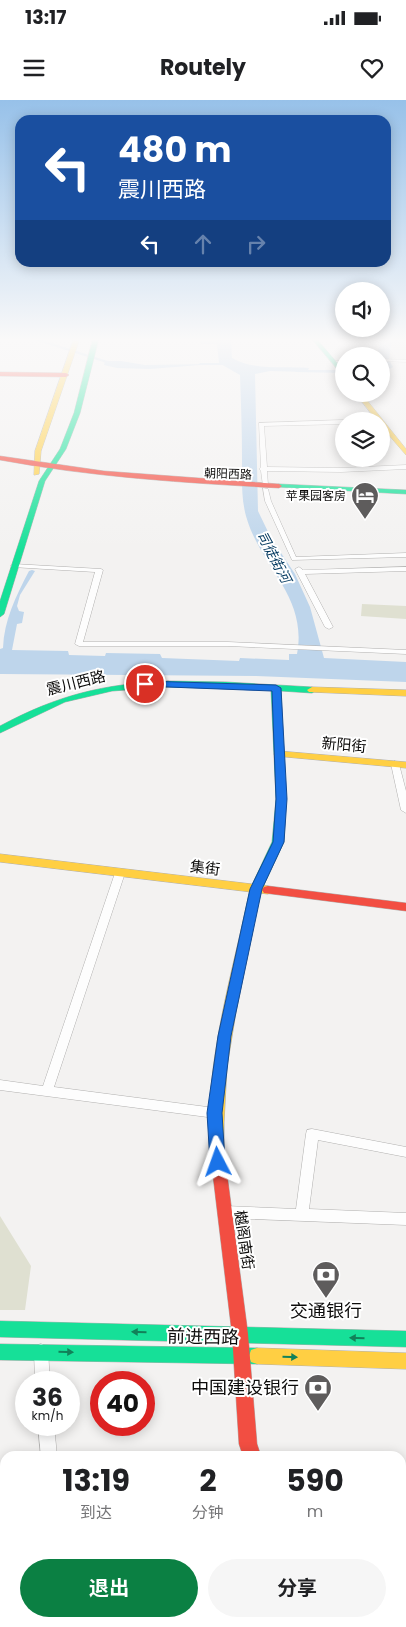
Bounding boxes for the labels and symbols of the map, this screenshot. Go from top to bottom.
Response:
street label: 朝阳西路 [204,464,252,483]
hotel icon: 苹果园客房 [350,481,380,520]
place label: 苹果园客房 [286,487,346,504]
water label: 司徒街河 [252,528,297,589]
pin [124,663,166,705]
street label: 震川西路 [44,665,108,700]
street label: 新阳街 [321,732,367,757]
street label: 集街 [189,855,221,880]
position arrow [191,1135,243,1187]
street label: 樾阁南街 [230,1209,259,1271]
bank icon: 交通银行 [311,1260,341,1299]
place label: 交通银行 [290,1298,362,1323]
street label: 前进西路 [167,1323,239,1350]
one-way arrow [131,1328,147,1336]
one-way arrow [349,1333,365,1341]
one-way arrow [58,1348,74,1356]
one-way arrow [282,1353,298,1361]
speed limit sign: 40 [90,1371,155,1436]
bank icon: 中国建设银行 [303,1373,333,1412]
place label: 中国建设银行 [191,1375,299,1400]

